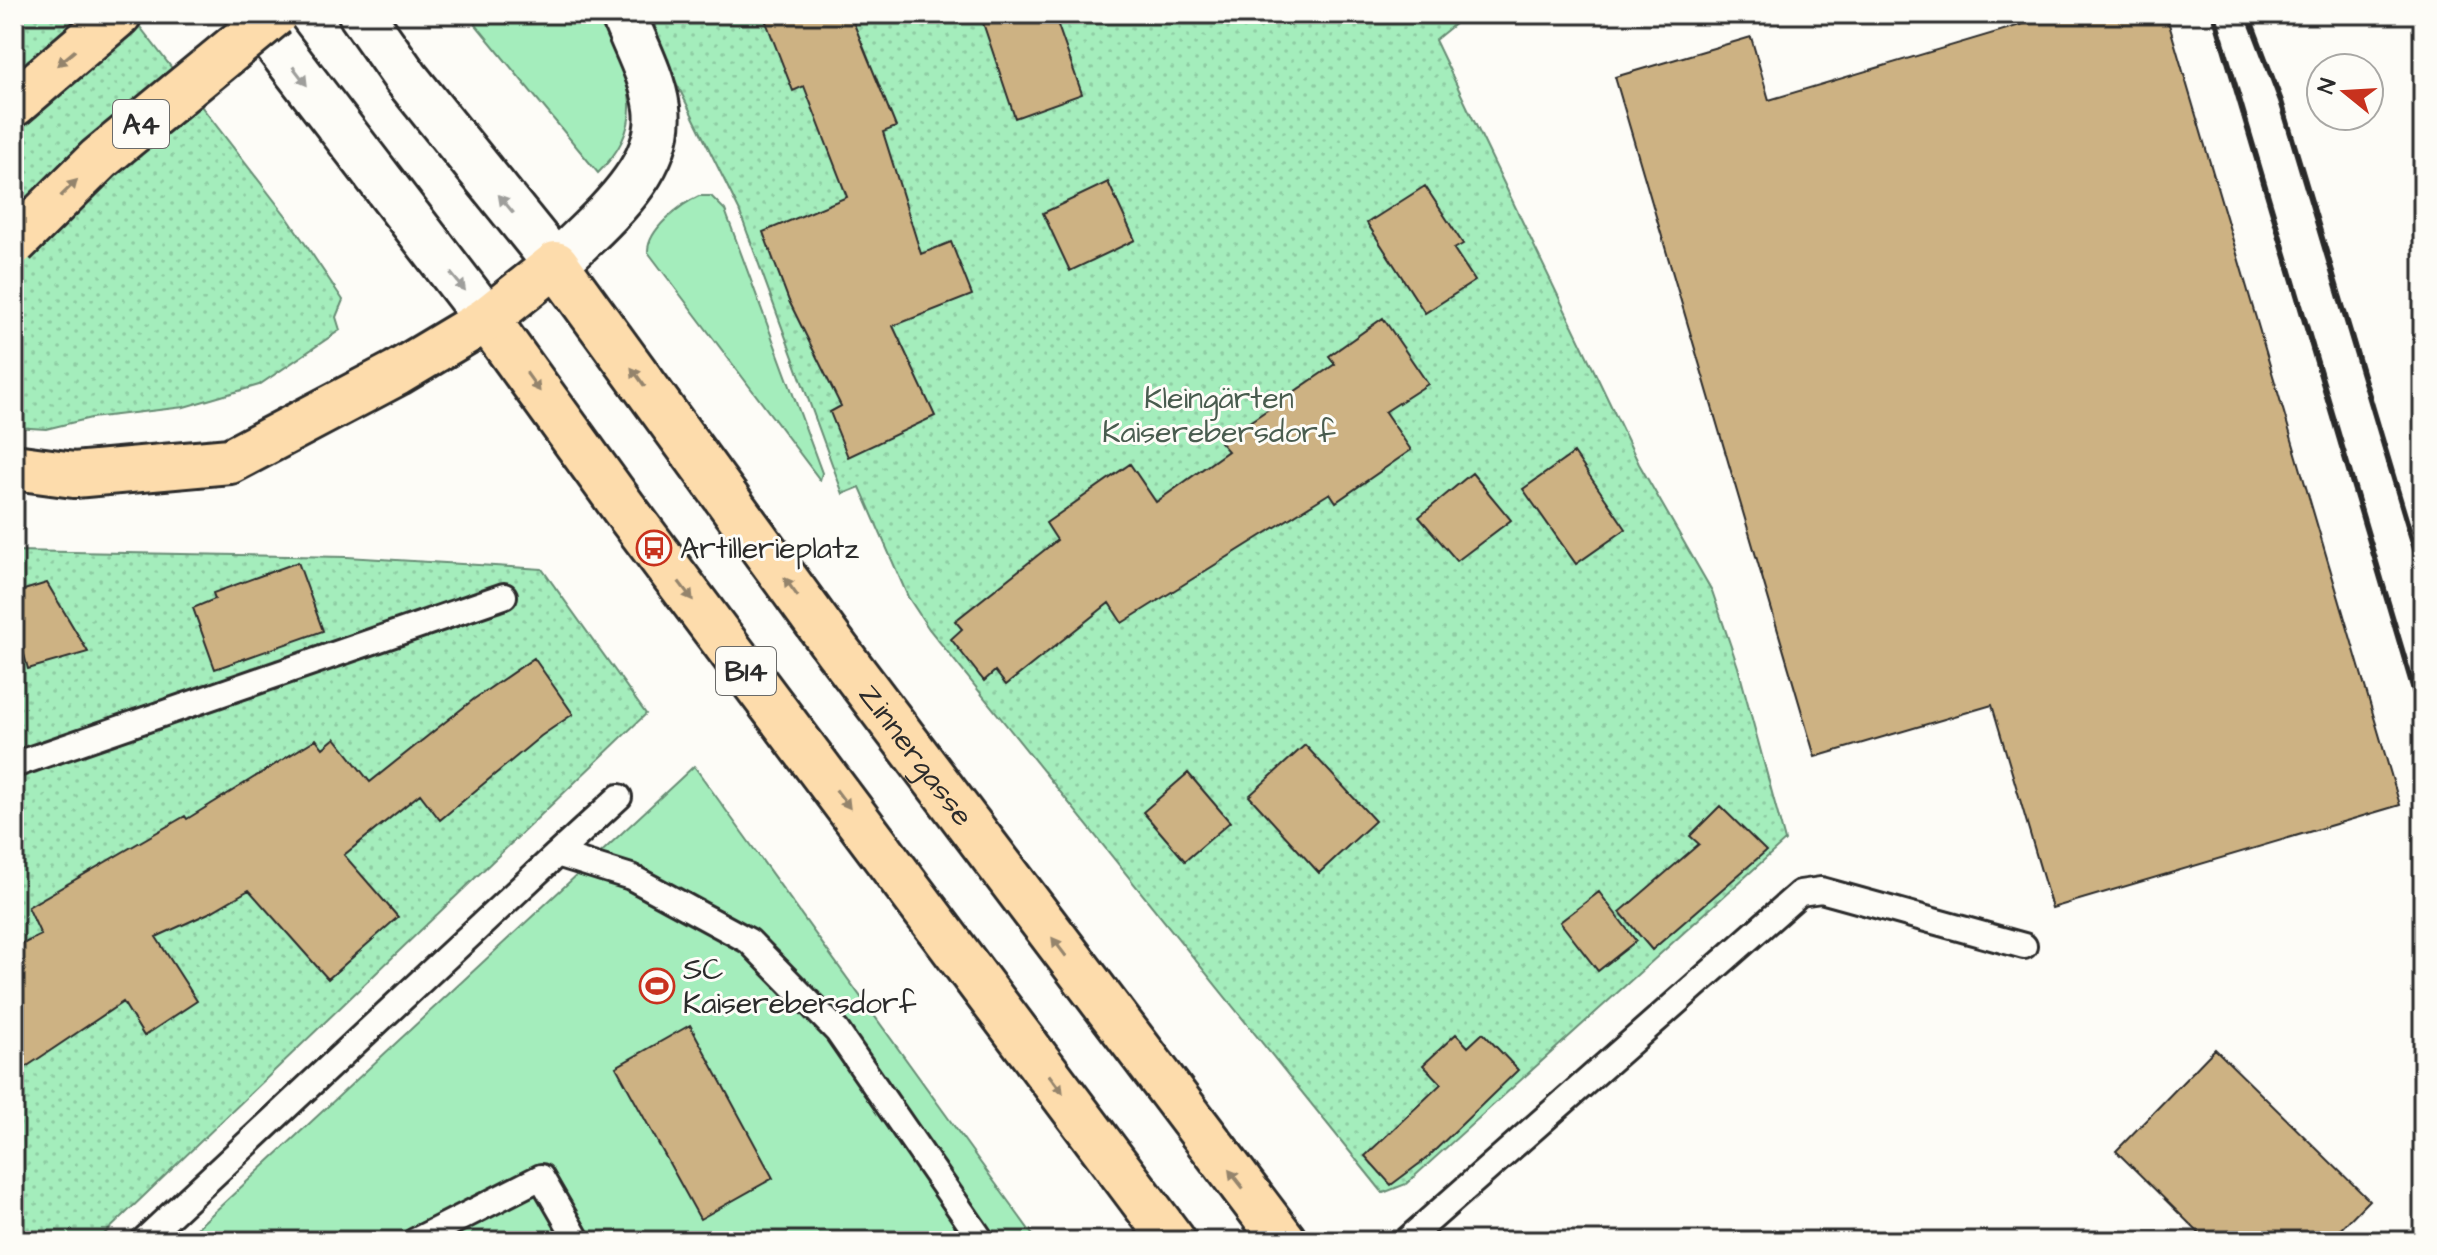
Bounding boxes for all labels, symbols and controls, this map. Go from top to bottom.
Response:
one-way arrow [56,49,76,66]
north arrow [2305,52,2385,132]
one-way arrow [292,65,308,87]
text: N [2311,75,2344,98]
road number: A4 [113,100,169,148]
one-way arrow [60,179,78,198]
one-way arrow [498,194,515,214]
one-way arrow [449,272,466,292]
one-way arrow [631,366,646,387]
one-way arrow [524,371,540,392]
park label: Kleingärten Kaiserebersdorf [1102,378,1336,454]
place label: Artillerieplatz [680,528,859,570]
bus stop icon: Artillerieplatz [635,529,673,567]
one-way arrow [783,576,799,598]
one-way arrow [678,581,694,602]
road number: B14 [716,647,776,695]
street label: Zinnergasse [848,676,983,835]
one-way arrow [834,789,850,810]
one-way arrow [1052,937,1068,957]
place label: SC Kaiserebersdorf [683,949,917,1025]
sports icon: SC Kaiserebersdorf [638,967,676,1005]
one-way arrow [1047,1073,1063,1094]
one-way arrow [1229,1169,1245,1189]

